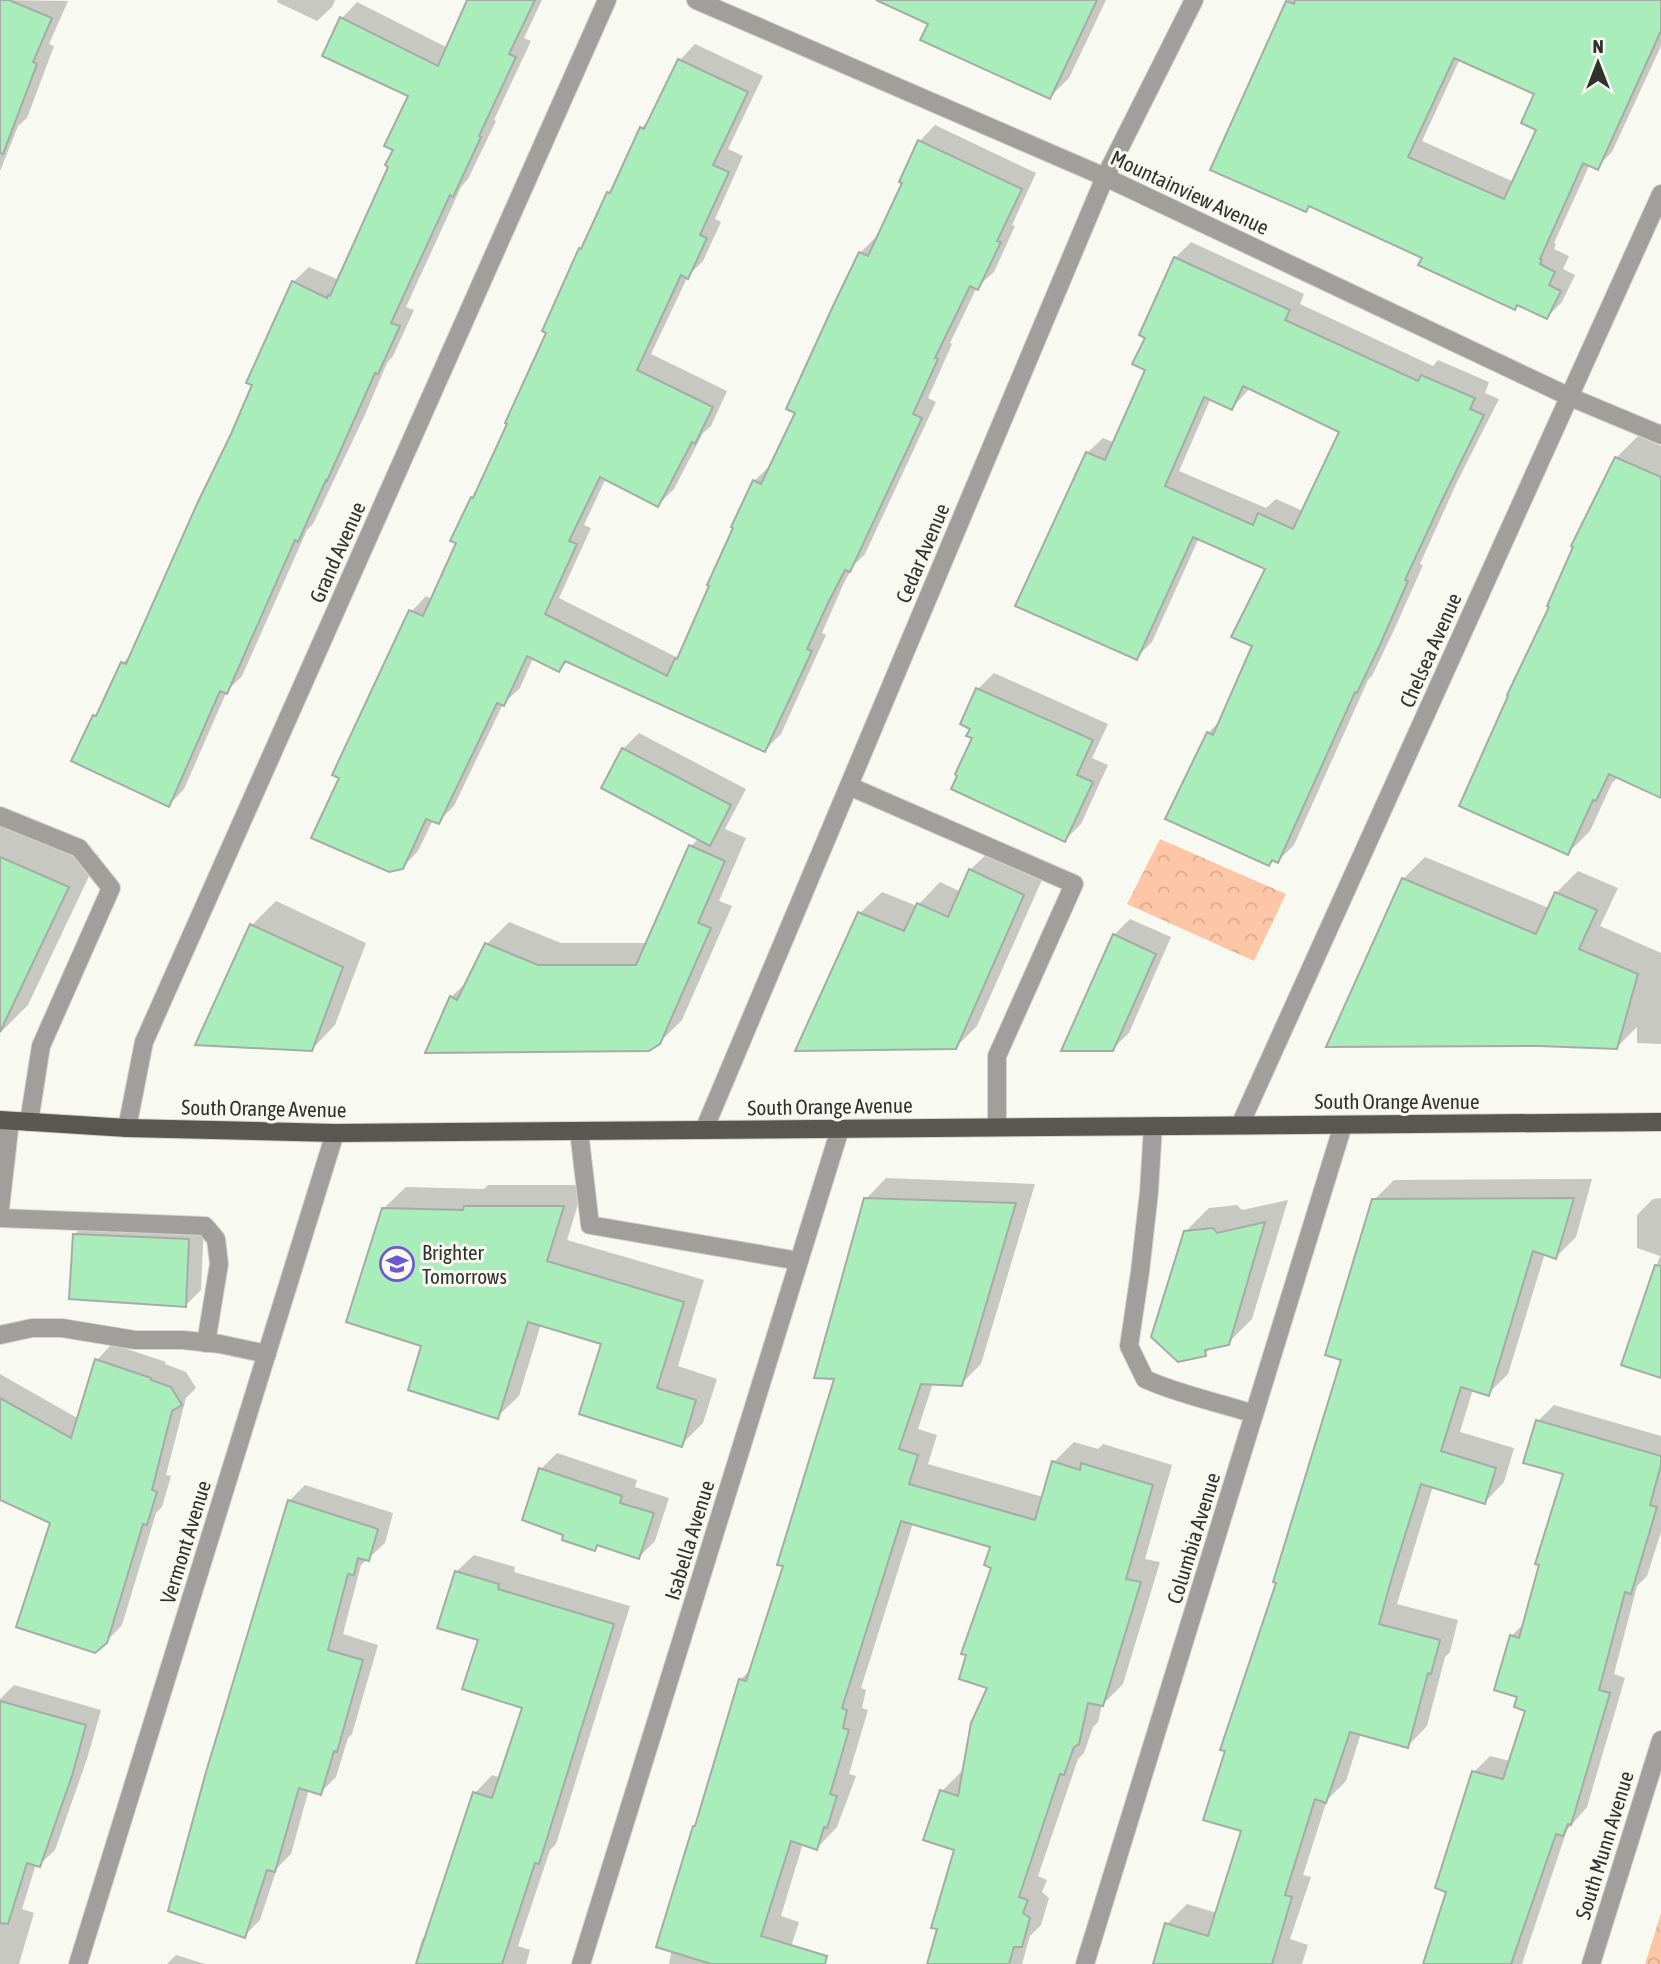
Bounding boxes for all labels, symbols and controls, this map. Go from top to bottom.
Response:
north arrow [1563,28,1633,98]
text: N [1592,35,1604,57]
street label: Mountainview Avenue [1107,145,1273,239]
street label: Grand Avenue [304,498,370,606]
street label: Cedar Avenue [890,500,954,606]
street label: Chelsea Avenue [1394,589,1466,711]
street label: South Orange Avenue [1314,1089,1480,1113]
street label: South Orange Avenue [747,1093,913,1119]
street label: South Orange Avenue [181,1095,347,1121]
place label: Brighter Tomorrows [422,1240,507,1288]
school or university icon: Brighter Tomorrows [378,1245,416,1283]
street label: Columbia Avenue [1162,1470,1224,1606]
street label: Vermont Avenue [155,1477,215,1607]
street label: Isabella Avenue [659,1477,719,1603]
street label: South Munn Avenue [1570,1768,1638,1922]

